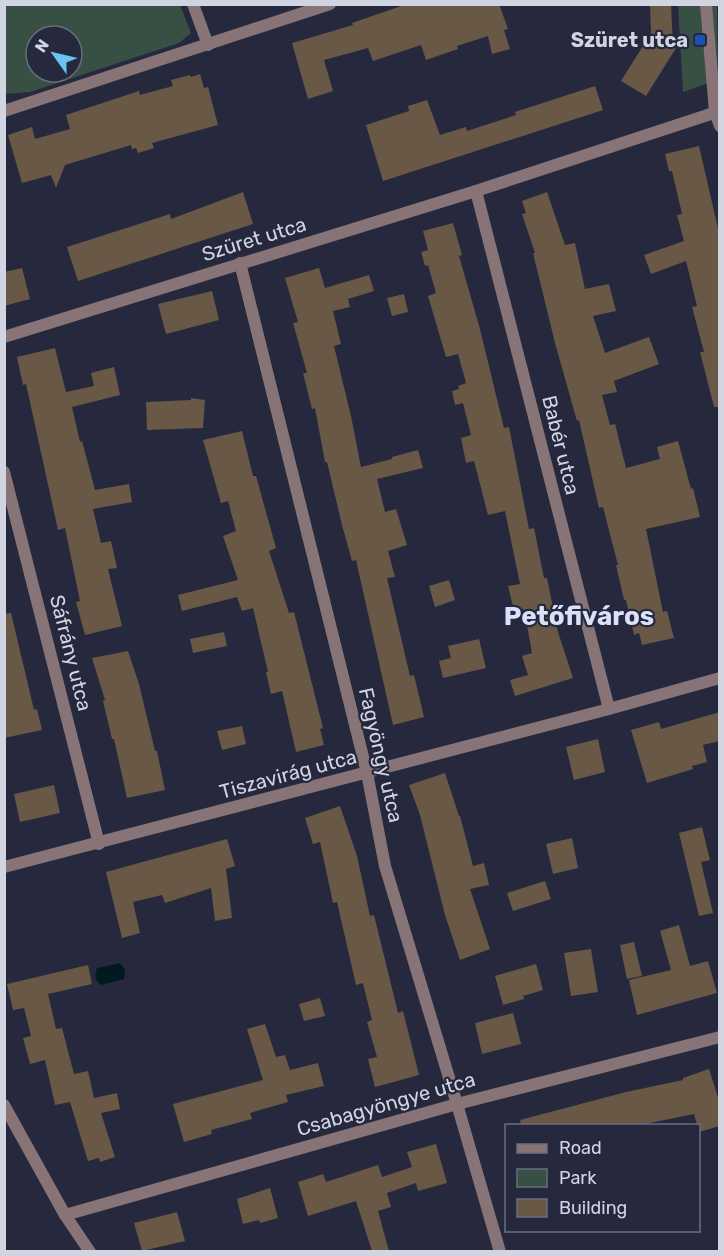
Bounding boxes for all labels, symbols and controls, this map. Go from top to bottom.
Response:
north arrow [24,24,84,84]
place label: Szüret utca [571,28,688,52]
marker: Szüret utca [693,33,707,47]
text: N [31,36,53,56]
street label: Szüret utca [199,212,309,266]
street label: Babér utca [537,393,585,497]
street label: Sáfrány utca [45,593,97,713]
district label: Petőfiváros [504,601,654,632]
street label: Fagyöngy utca [354,685,408,825]
street label: Tiszavirág utca [217,744,359,804]
street label: Csabagyöngye utca [294,1067,478,1141]
legend [505,1124,700,1232]
text: Road [559,1137,602,1159]
text: Park [559,1167,597,1189]
text: Building [559,1197,627,1219]

